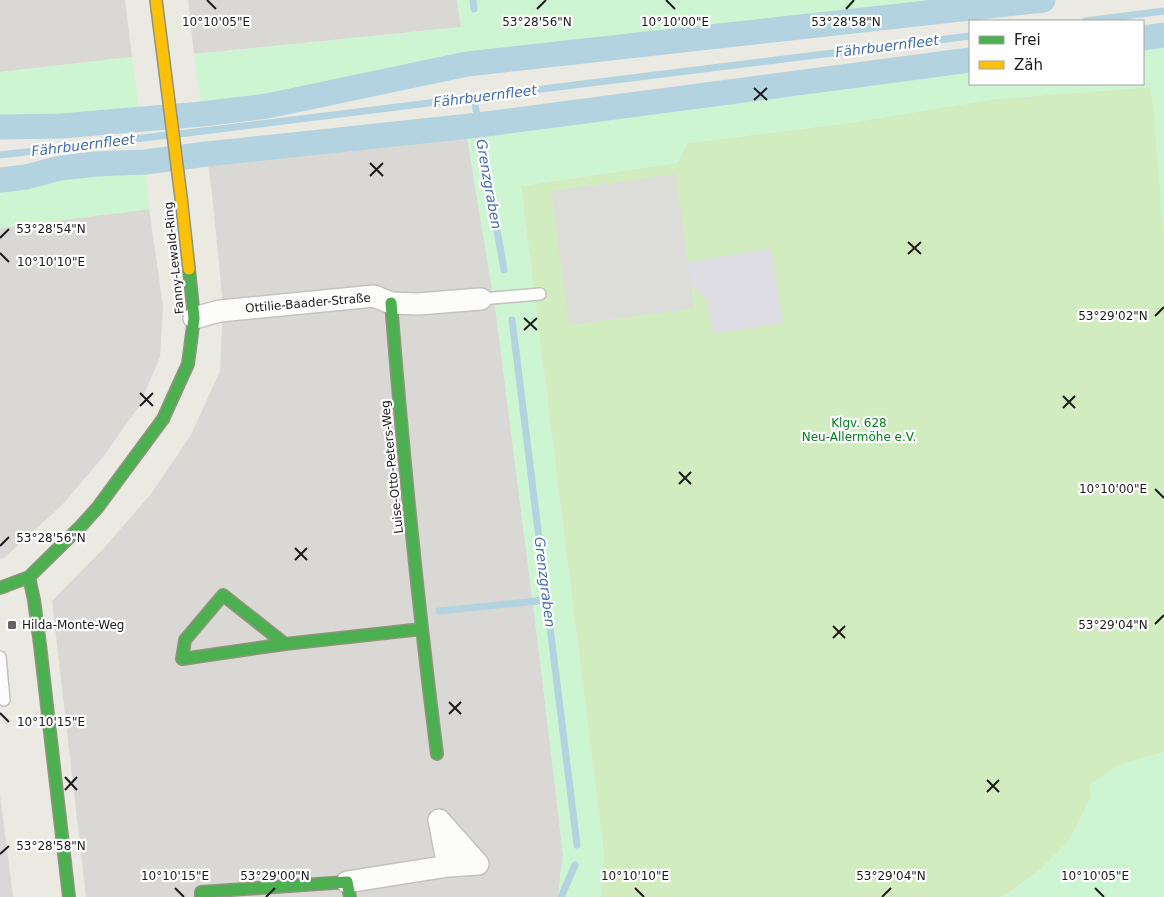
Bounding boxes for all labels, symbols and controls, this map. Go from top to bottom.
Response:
text: 10°10'05"E [182,15,250,29]
text: 53°28'56"N [502,15,572,29]
text: 10°10'00"E [641,15,709,29]
text: 53°28'58"N [811,15,881,29]
legend [969,20,1144,85]
text: Frei [1014,31,1041,49]
water label: Fährbuernfleet [834,32,940,60]
text: Zäh [1014,56,1043,74]
water label: Fährbuernfleet [432,82,538,110]
water label: Fährbuernfleet [30,131,136,159]
water label: Grenzgraben [473,138,505,230]
street label: Fanny-Lewald-Ring [161,201,187,315]
text: 53°28'54"N [16,222,86,236]
text: 10°10'10"E [17,255,85,269]
street label: Ottilie-Baader-Straße [245,291,371,315]
text: 53°29'02"N [1078,309,1148,323]
street label: Luise-Otto-Peters-Weg [378,400,406,534]
park label: Klgv. 628 Neu-Allermöhe e.V. [802,416,916,444]
text: 10°10'00"E [1079,482,1147,496]
text: 53°28'56"N [16,531,86,545]
water label: Grenzgraben [532,536,558,628]
place label: Hilda-Monte-Weg [22,618,124,632]
text: 53°29'04"N [1078,618,1148,632]
marker: Hilda-Monte-Weg [6,619,18,631]
text: 10°10'15"E [17,715,85,729]
text: 53°28'58"N [16,839,86,853]
text: 10°10'15"E [141,869,209,883]
text: 53°29'00"N [240,869,310,883]
text: 10°10'10"E [601,869,669,883]
text: 53°29'04"N [856,869,926,883]
text: 10°10'05"E [1061,869,1129,883]

